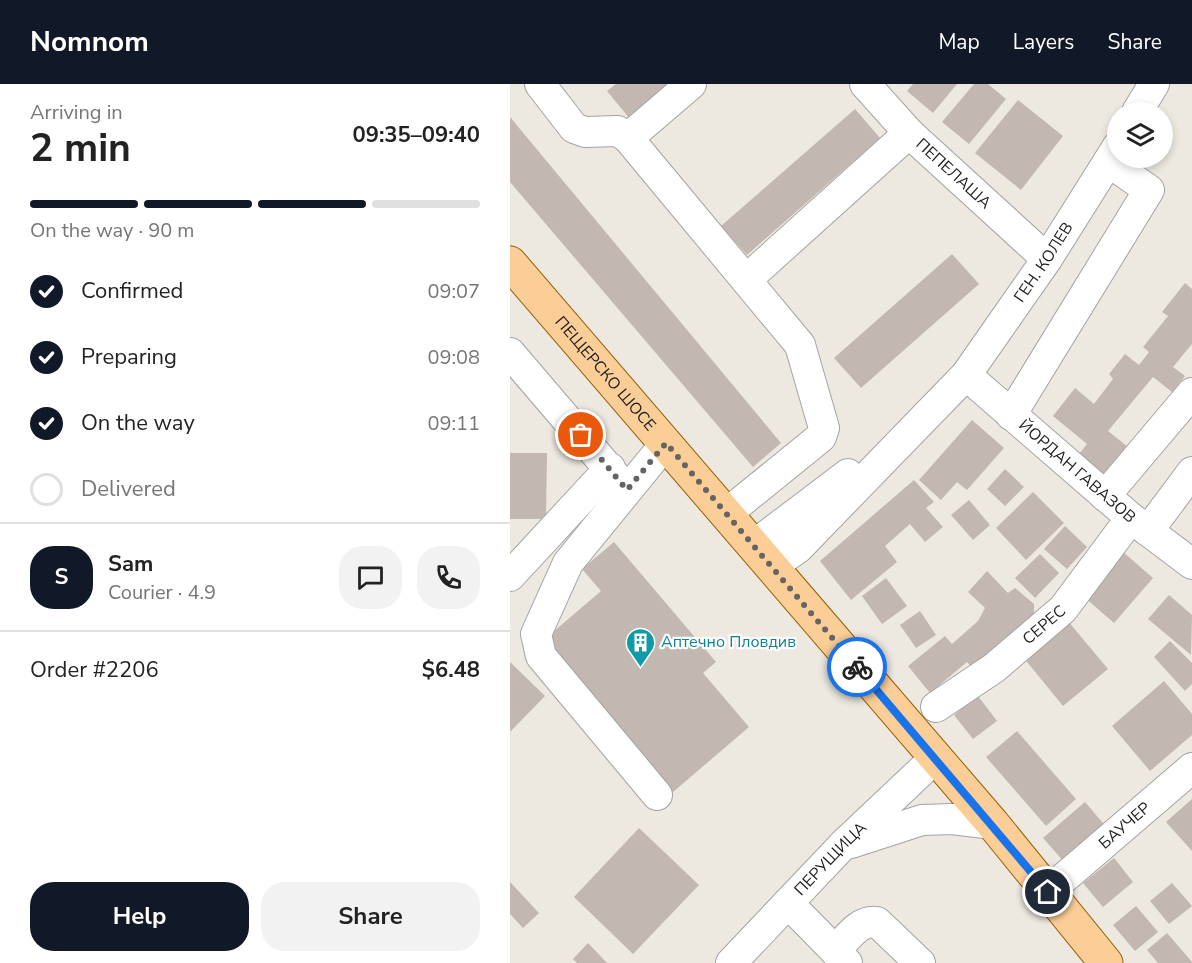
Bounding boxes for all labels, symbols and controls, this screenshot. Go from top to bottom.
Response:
text: Nomnom [30,23,149,61]
text: Map [938,28,980,56]
text: Layers [1013,28,1074,56]
text: Share [1107,28,1162,56]
text: Arriving in [30,99,123,126]
map controls [1107,102,1173,168]
button: layers [1107,102,1173,168]
text: 09:35–09:40 [352,120,480,150]
text: 2 min [30,122,131,175]
street label: ПЕПЕЛАША [911,133,996,214]
text: On the way · 90 m [30,217,194,244]
street label: ГЕН. КОЛЕВ [1009,218,1078,307]
icon: check [30,275,63,308]
text: Confirmed [81,276,183,306]
text: 09:07 [427,278,480,305]
street label: ПЕЩЕРСКО ШОСЕ [550,312,661,436]
icon: check [30,341,63,374]
text: Preparing [81,342,177,372]
text: 09:08 [427,344,480,371]
icon: check [30,407,63,440]
text: On the way [81,408,195,438]
pin [555,409,606,460]
text: 09:11 [427,410,480,437]
street label: ЙОРДАН ГАВАЗОВ [1014,414,1140,528]
icon: bag [564,418,597,451]
text: Delivered [81,474,176,504]
button: chat [339,546,402,609]
button: phone [417,546,480,609]
text: Sam [108,549,153,579]
text: S [55,562,68,592]
text: Courier · 4.9 [108,579,216,606]
street label: СЕРЕС [1018,600,1071,650]
building icon: Аптечно Пловдив [624,626,656,668]
place label: Аптечно Пловдив [661,631,796,653]
courier [827,637,887,697]
icon: bike [841,651,874,684]
text: Order #2206 [30,655,159,685]
text: $6.48 [422,655,480,685]
street label: БАУЧЕР [1094,797,1155,854]
street label: ПЕРУЩИЦА [789,817,872,901]
pin [1022,866,1073,917]
icon: home [1031,875,1064,908]
button: Help [30,882,249,951]
button: Share [261,882,480,951]

